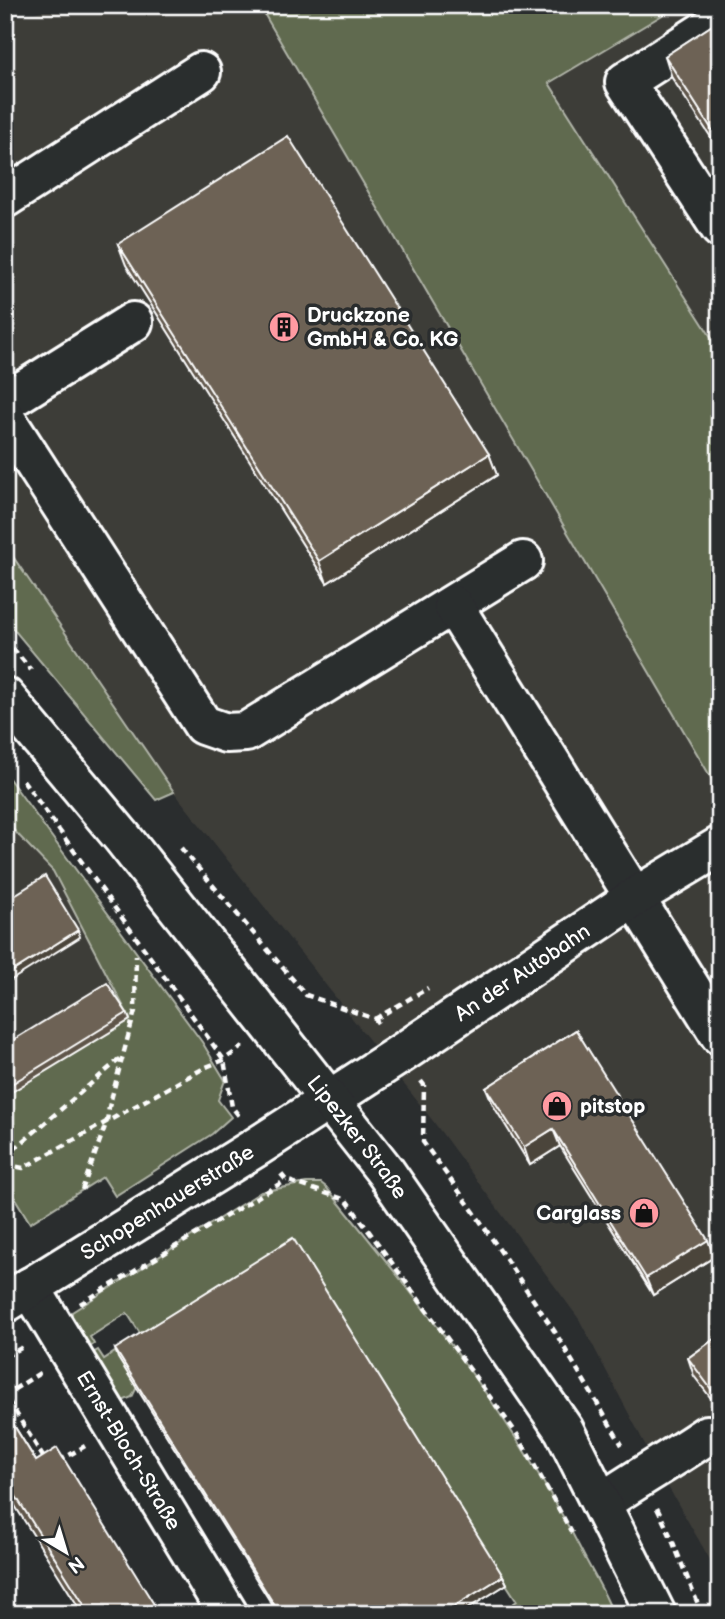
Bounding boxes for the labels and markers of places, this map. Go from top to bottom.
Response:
place label: Druckzone GmbH & Co. KG [307,303,458,352]
building icon: Druckzone GmbH & Co. KG [267,310,301,344]
shop icon: pitstop [540,1089,574,1123]
place label: pitstop [580,1094,645,1119]
shop icon: Carglass [627,1196,661,1230]
place label: Carglass [536,1201,621,1226]

